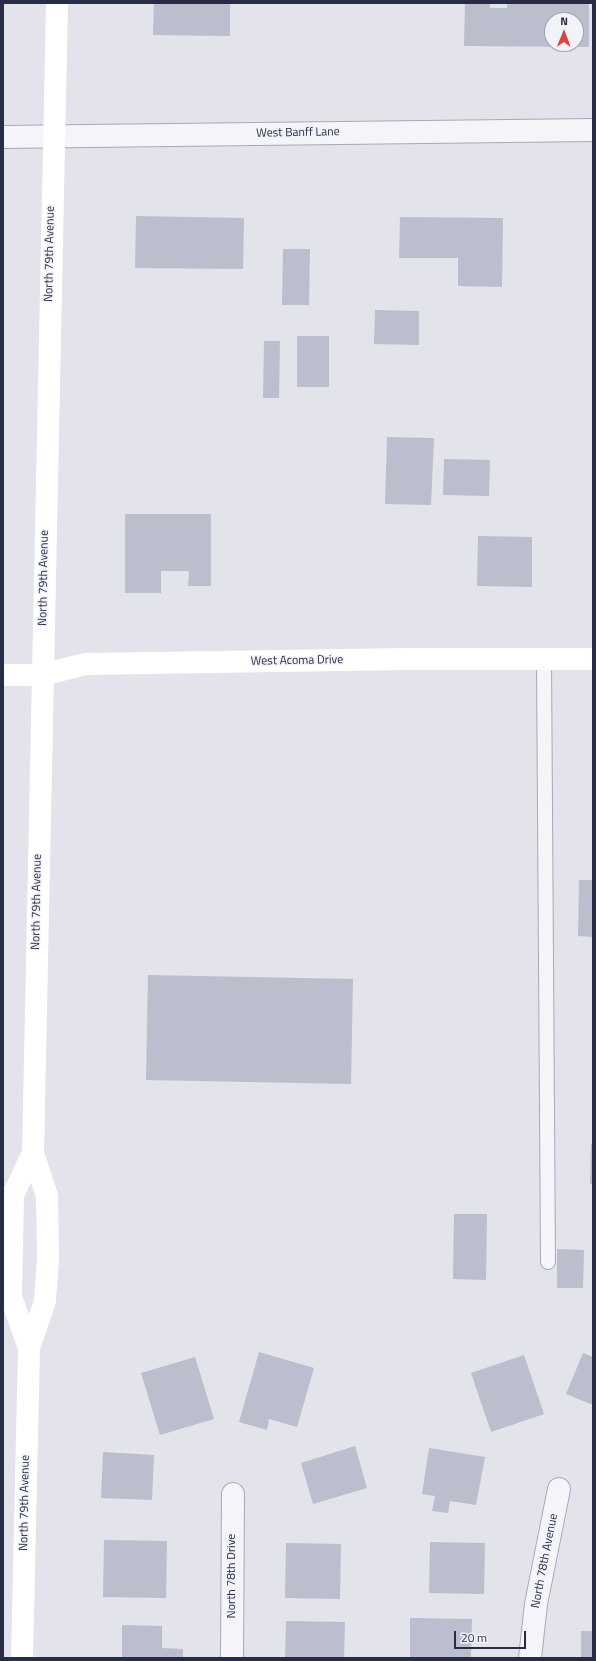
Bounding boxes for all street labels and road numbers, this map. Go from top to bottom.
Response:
street label: West Banff Lane [256,125,340,141]
street label: North 79th Avenue [42,206,58,302]
street label: North 79th Avenue [36,530,52,626]
street label: West Acoma Drive [251,653,343,669]
street label: North 79th Avenue [29,854,45,950]
street label: North 79th Avenue [17,1455,33,1551]
street label: North 78th Avenue [529,1512,561,1610]
street label: North 78th Drive [225,1534,239,1618]

